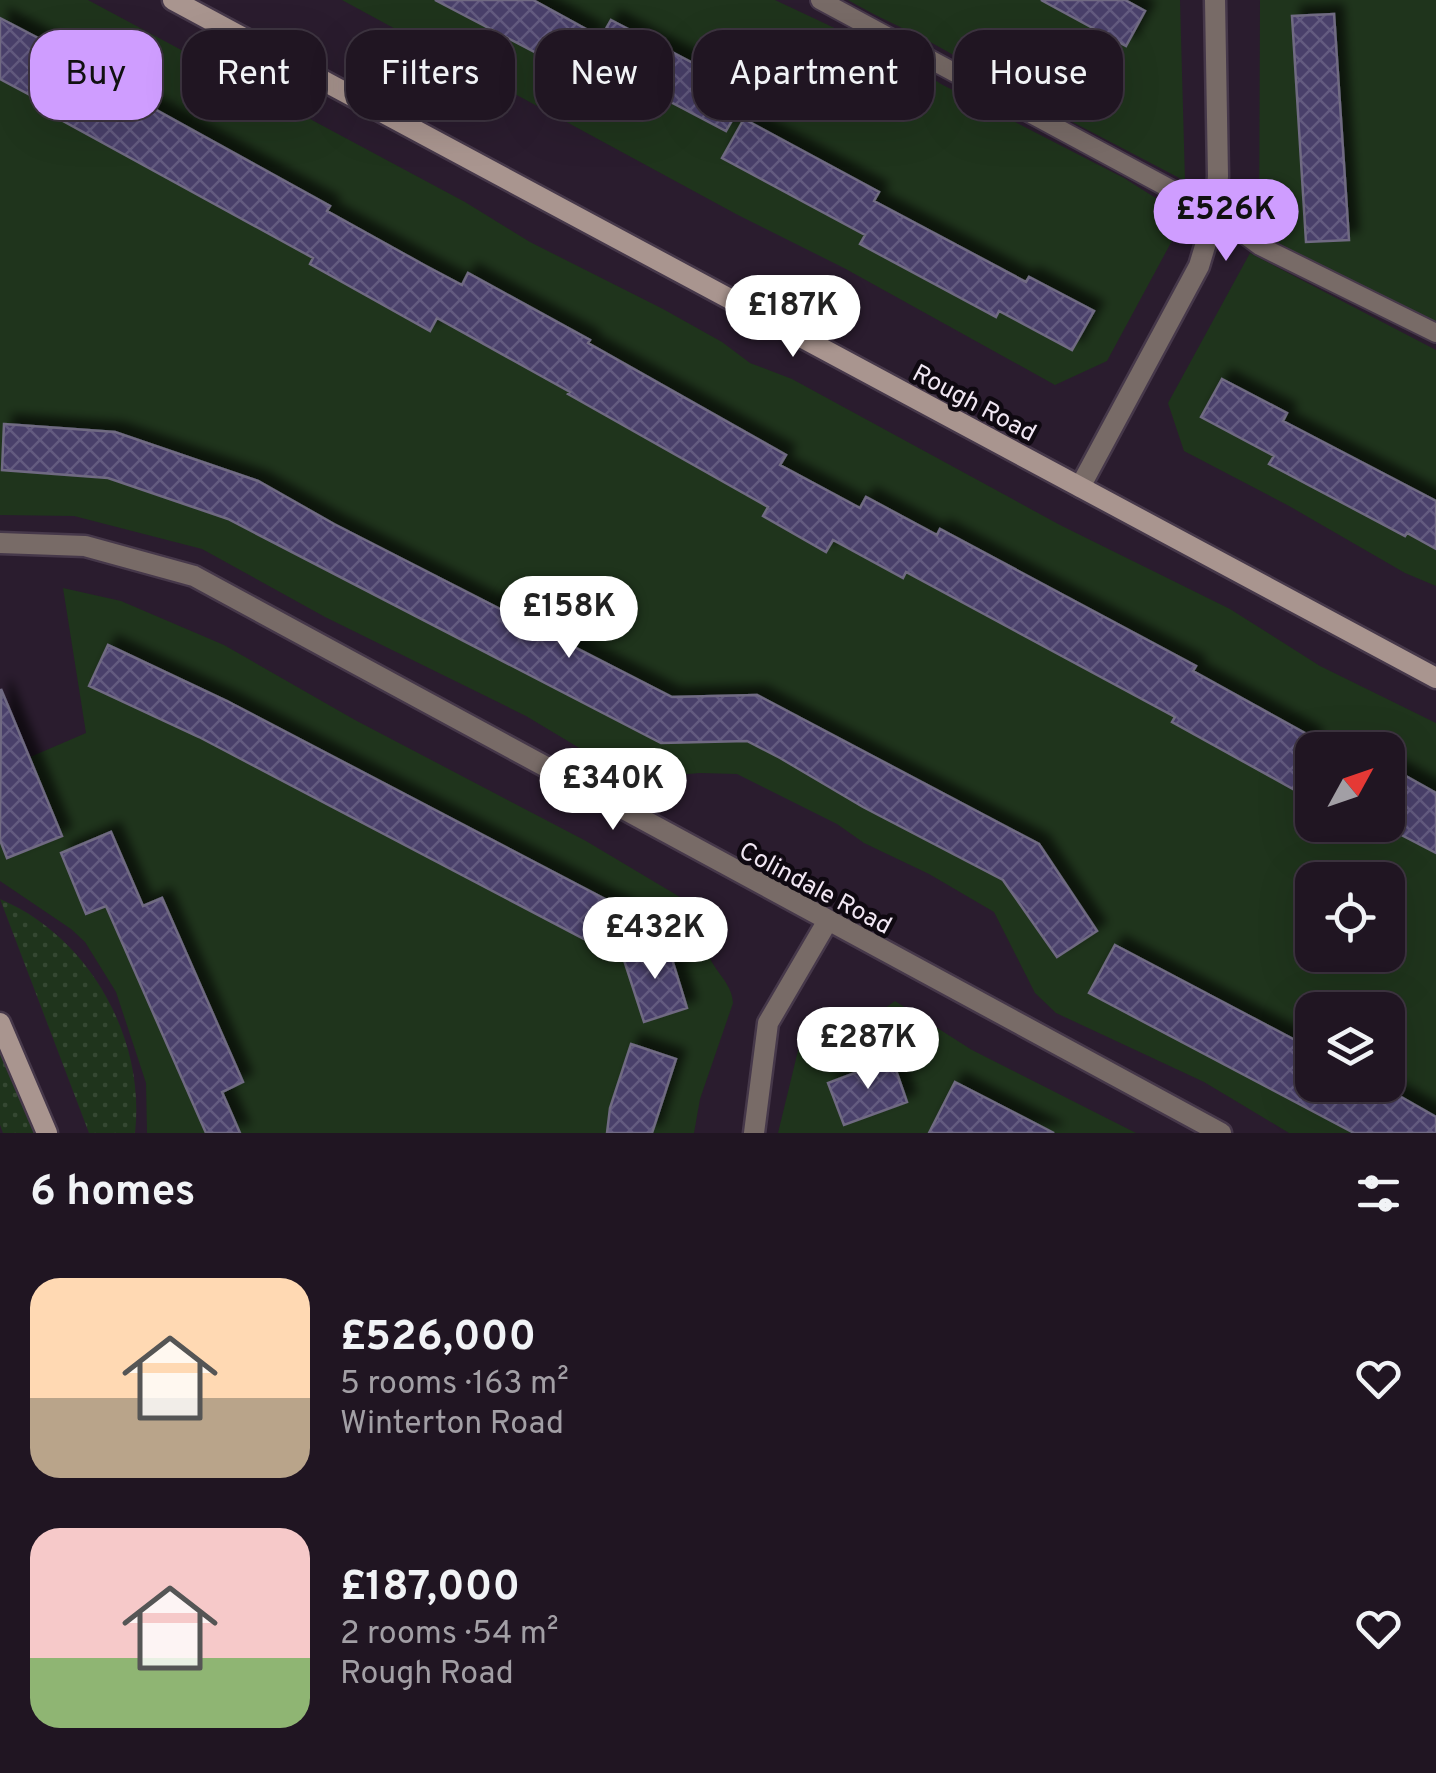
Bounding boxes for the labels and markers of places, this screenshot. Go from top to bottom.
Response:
pin: £526K [1156,179,1296,264]
pin: £187K [723,275,863,360]
pin: £158K [499,576,639,661]
pin: £340K [543,748,683,833]
pin: £432K [585,897,725,982]
pin: £287K [798,1007,938,1092]

